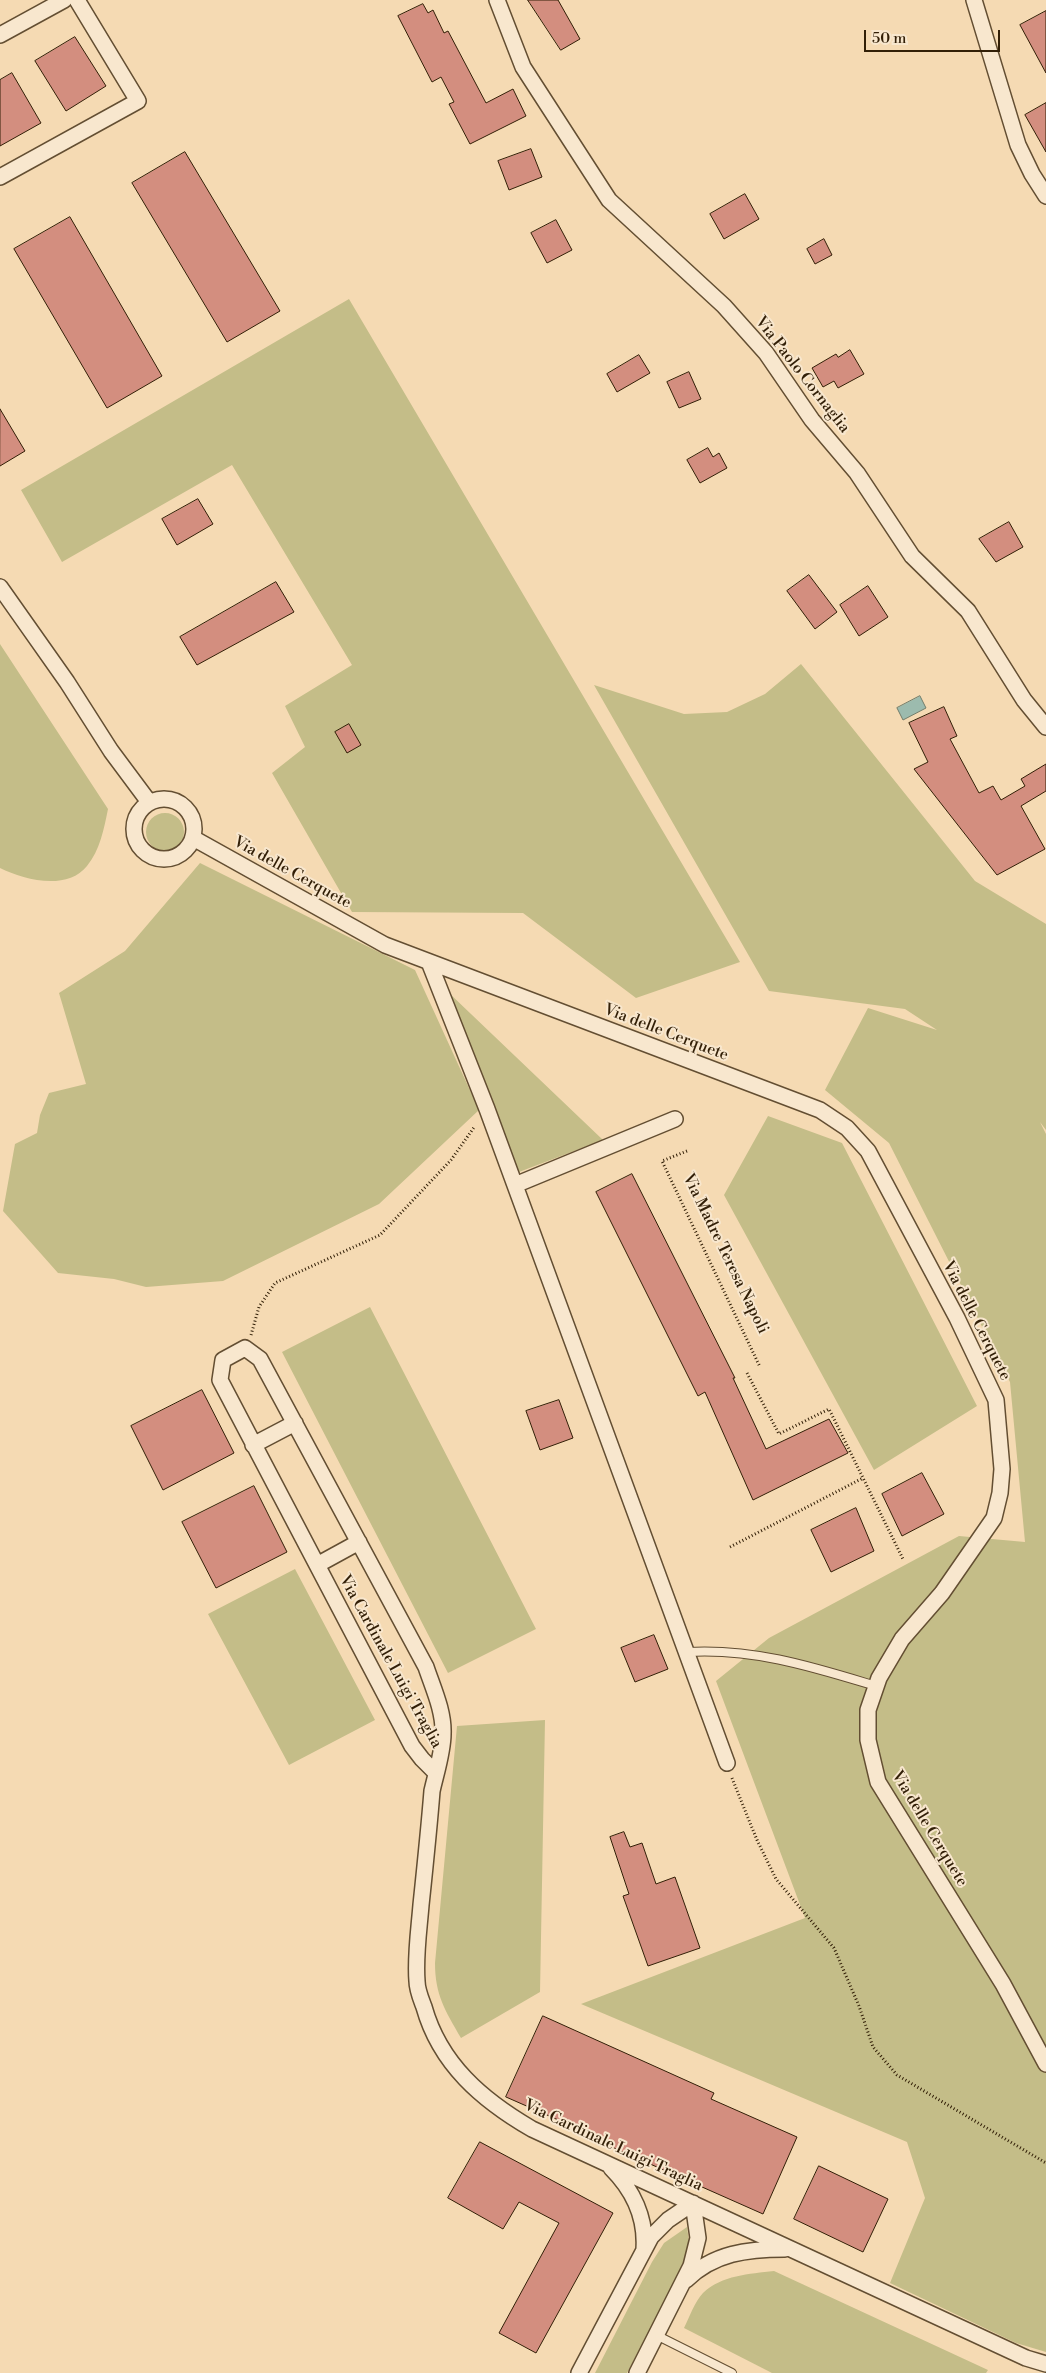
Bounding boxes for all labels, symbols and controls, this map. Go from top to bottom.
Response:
scale bar [866,20,1002,52]
text: 50 m [872,29,906,48]
street label: Via Paolo Cornaglia [751,313,853,437]
street label: Via delle Cerquete [230,833,354,913]
street label: Via delle Cerquete [601,1000,731,1066]
street label: Via Madre Teresa Napoli [678,1171,772,1337]
street label: Via delle Cerquete [938,1258,1014,1384]
street label: Via Cardinale Luigi Traglia [334,1572,446,1752]
street label: Via delle Cerquete [887,1768,971,1890]
street label: Via Cardinale Luigi Traglia [521,2096,705,2196]

